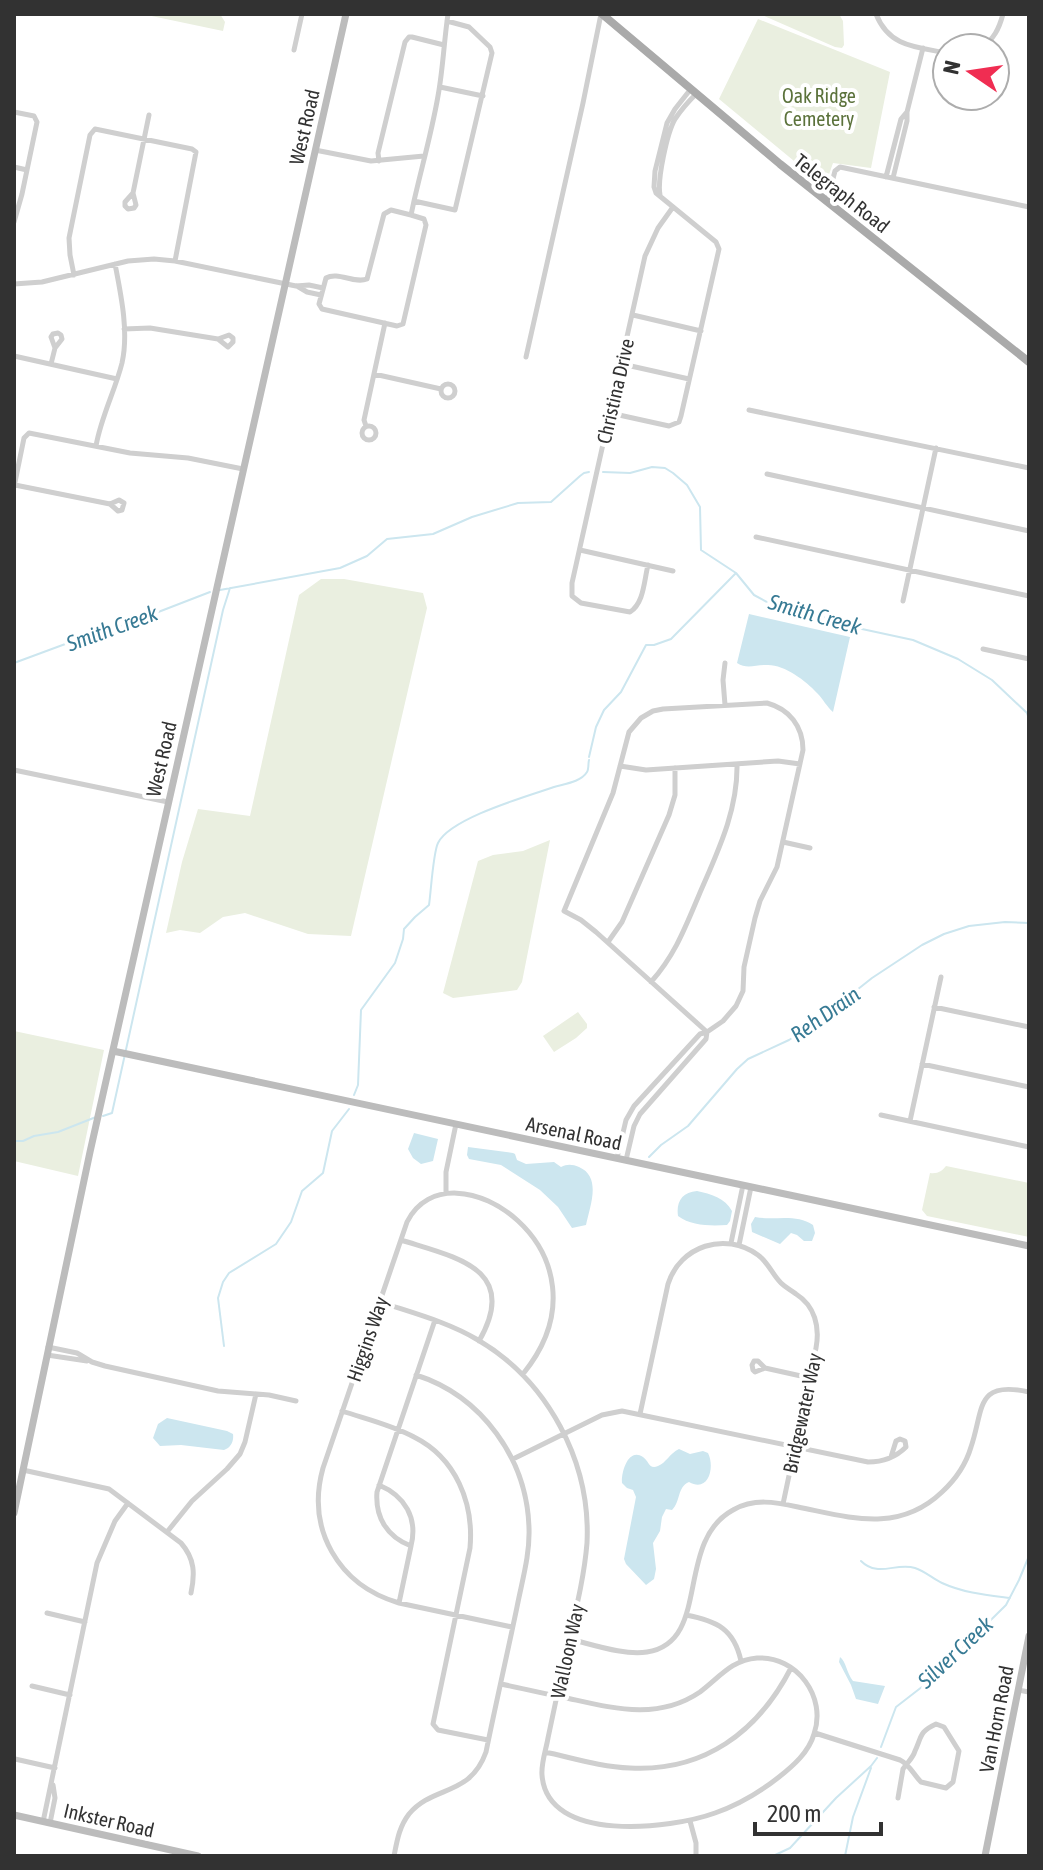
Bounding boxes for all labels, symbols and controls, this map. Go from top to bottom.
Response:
north arrow [931,32,1011,112]
text: N [937,58,966,77]
park label: Oak Ridge Cemetery [782,84,856,130]
street label: West Road [284,87,324,167]
street label: Telegraph Road [790,149,894,237]
street label: Christina Drive [592,336,638,446]
water label: Smith Creek [765,588,865,640]
water label: Smith Creek [62,599,161,657]
street label: West Road [141,719,181,799]
water label: Reh Drain [785,981,865,1047]
street label: Arsenal Road [524,1112,624,1154]
street label: Higgins Way [342,1293,392,1385]
street label: Bridgewater Way [778,1351,826,1475]
street label: Walloon Way [546,1602,588,1700]
water label: Silver Creek [911,1610,998,1694]
street label: Van Horn Road [974,1664,1018,1774]
scale bar [755,1786,881,1836]
street label: Inkster Road [62,1798,156,1842]
text: 200 m [767,1800,821,1827]

